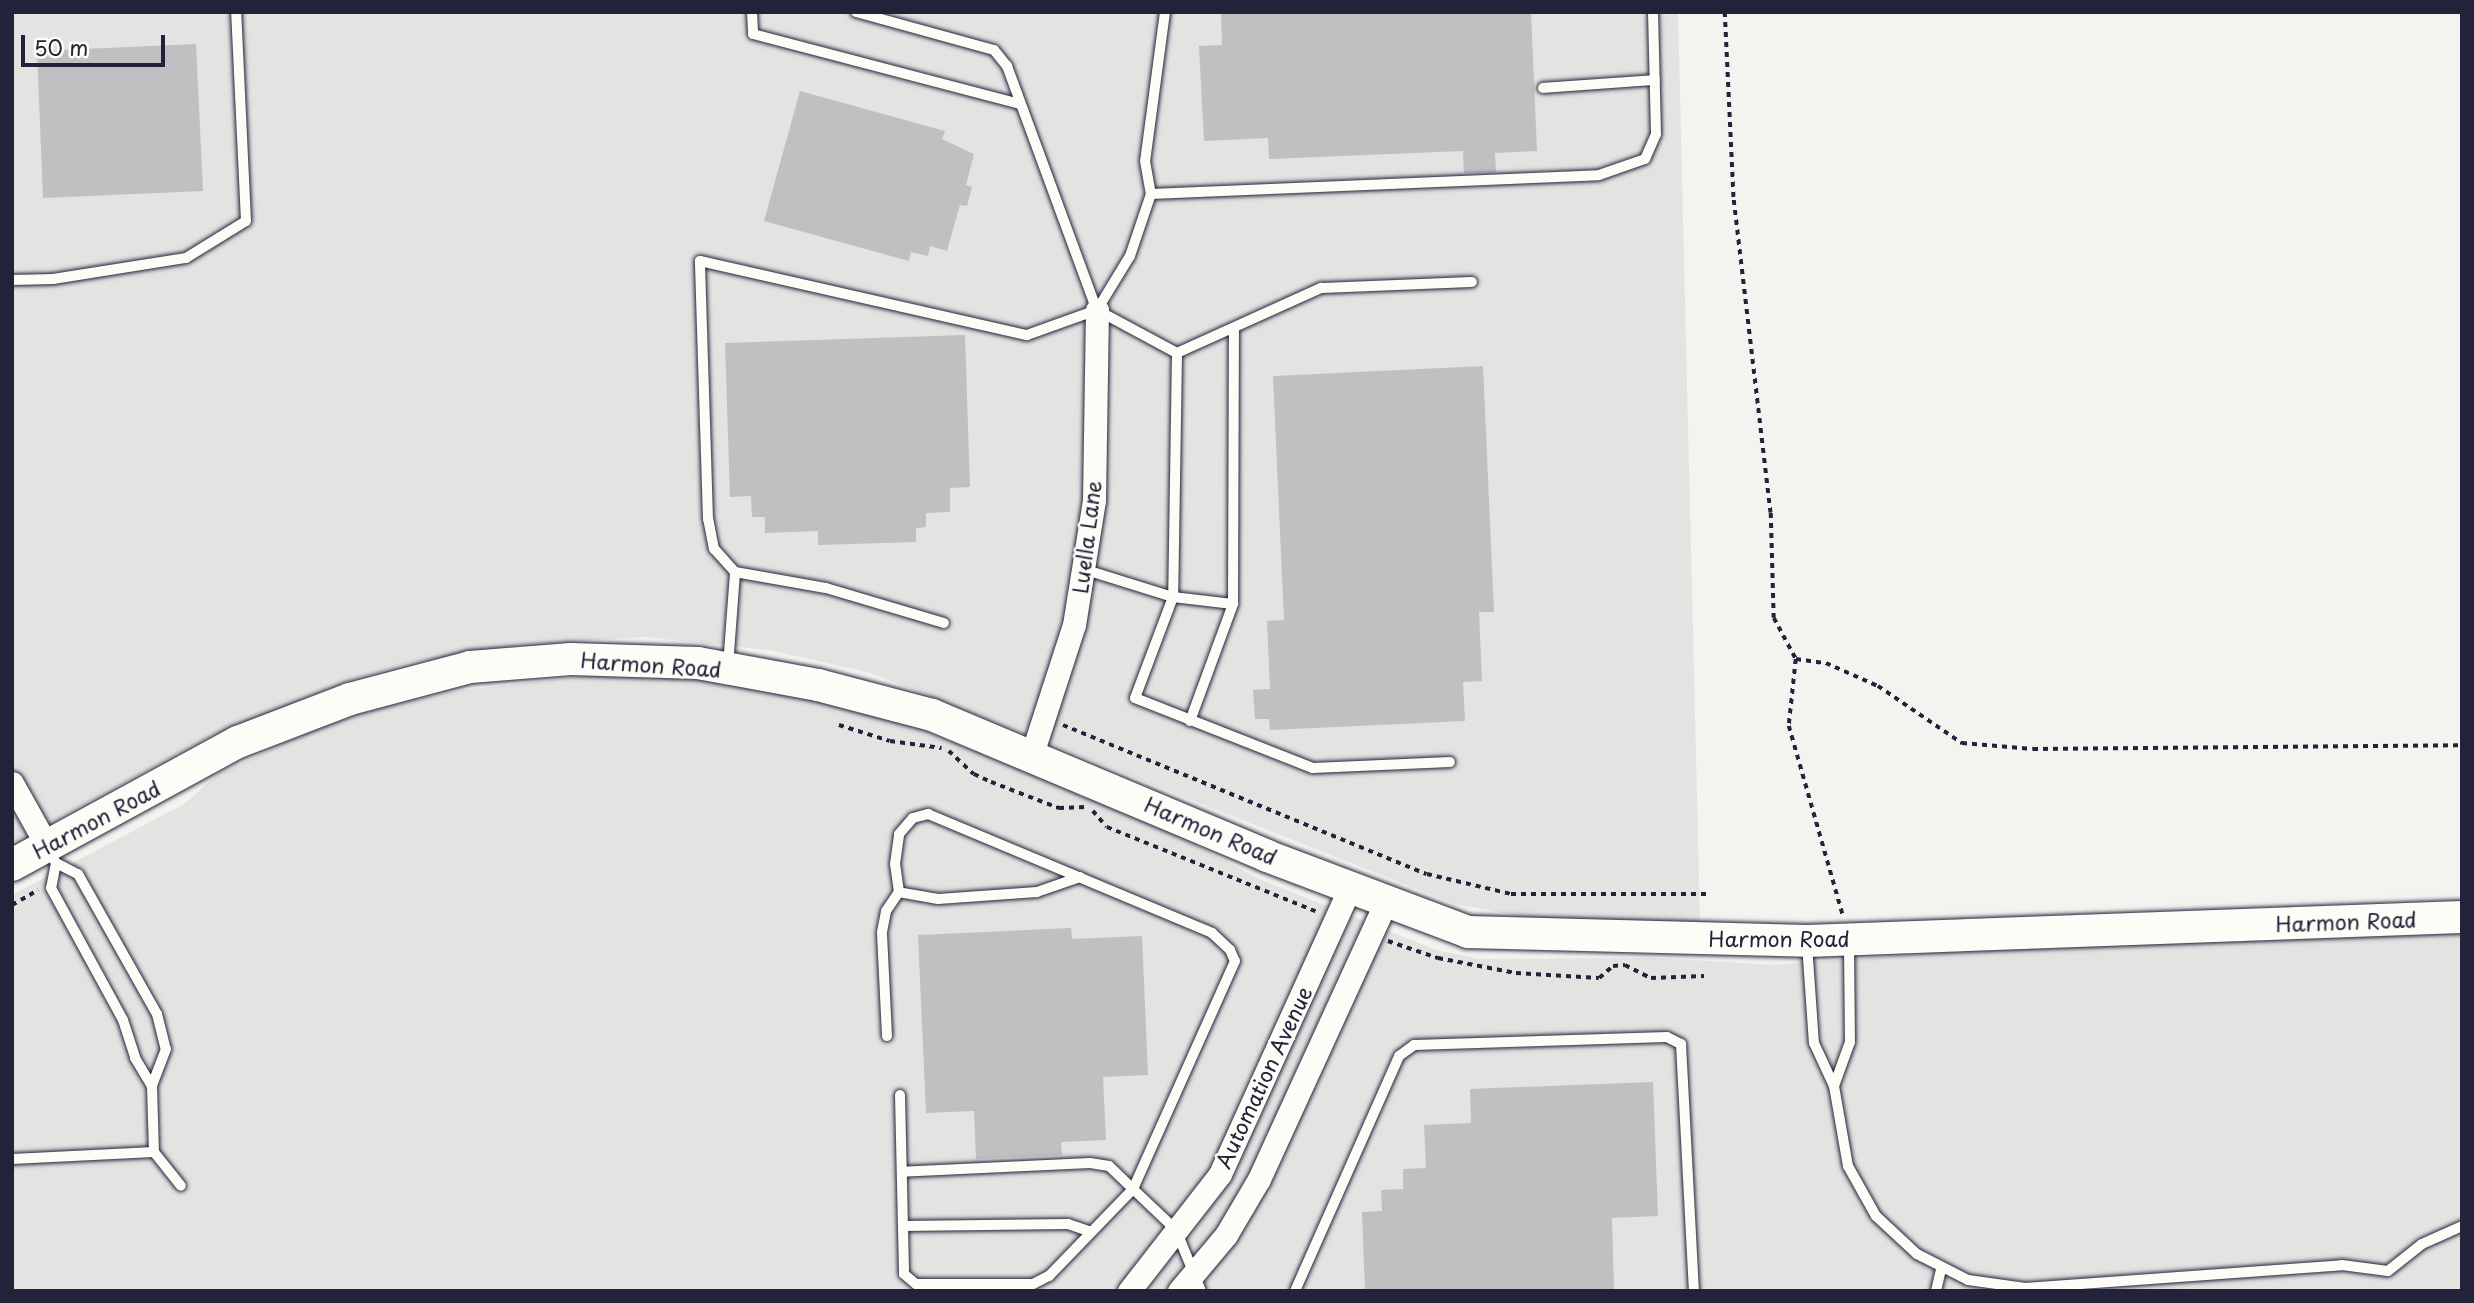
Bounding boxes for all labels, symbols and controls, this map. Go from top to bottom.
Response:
scale bar [24,21,168,65]
text: 50 m [34,31,88,63]
street label: Luella Lane [1067,479,1105,595]
street label: Harmon Road [580,647,722,681]
street label: Harmon Road [28,775,164,863]
street label: Harmon Road [1141,791,1281,869]
street label: Harmon Road [2275,906,2417,936]
street label: Harmon Road [1708,925,1850,951]
street label: Automation Avenue [1210,982,1316,1172]

